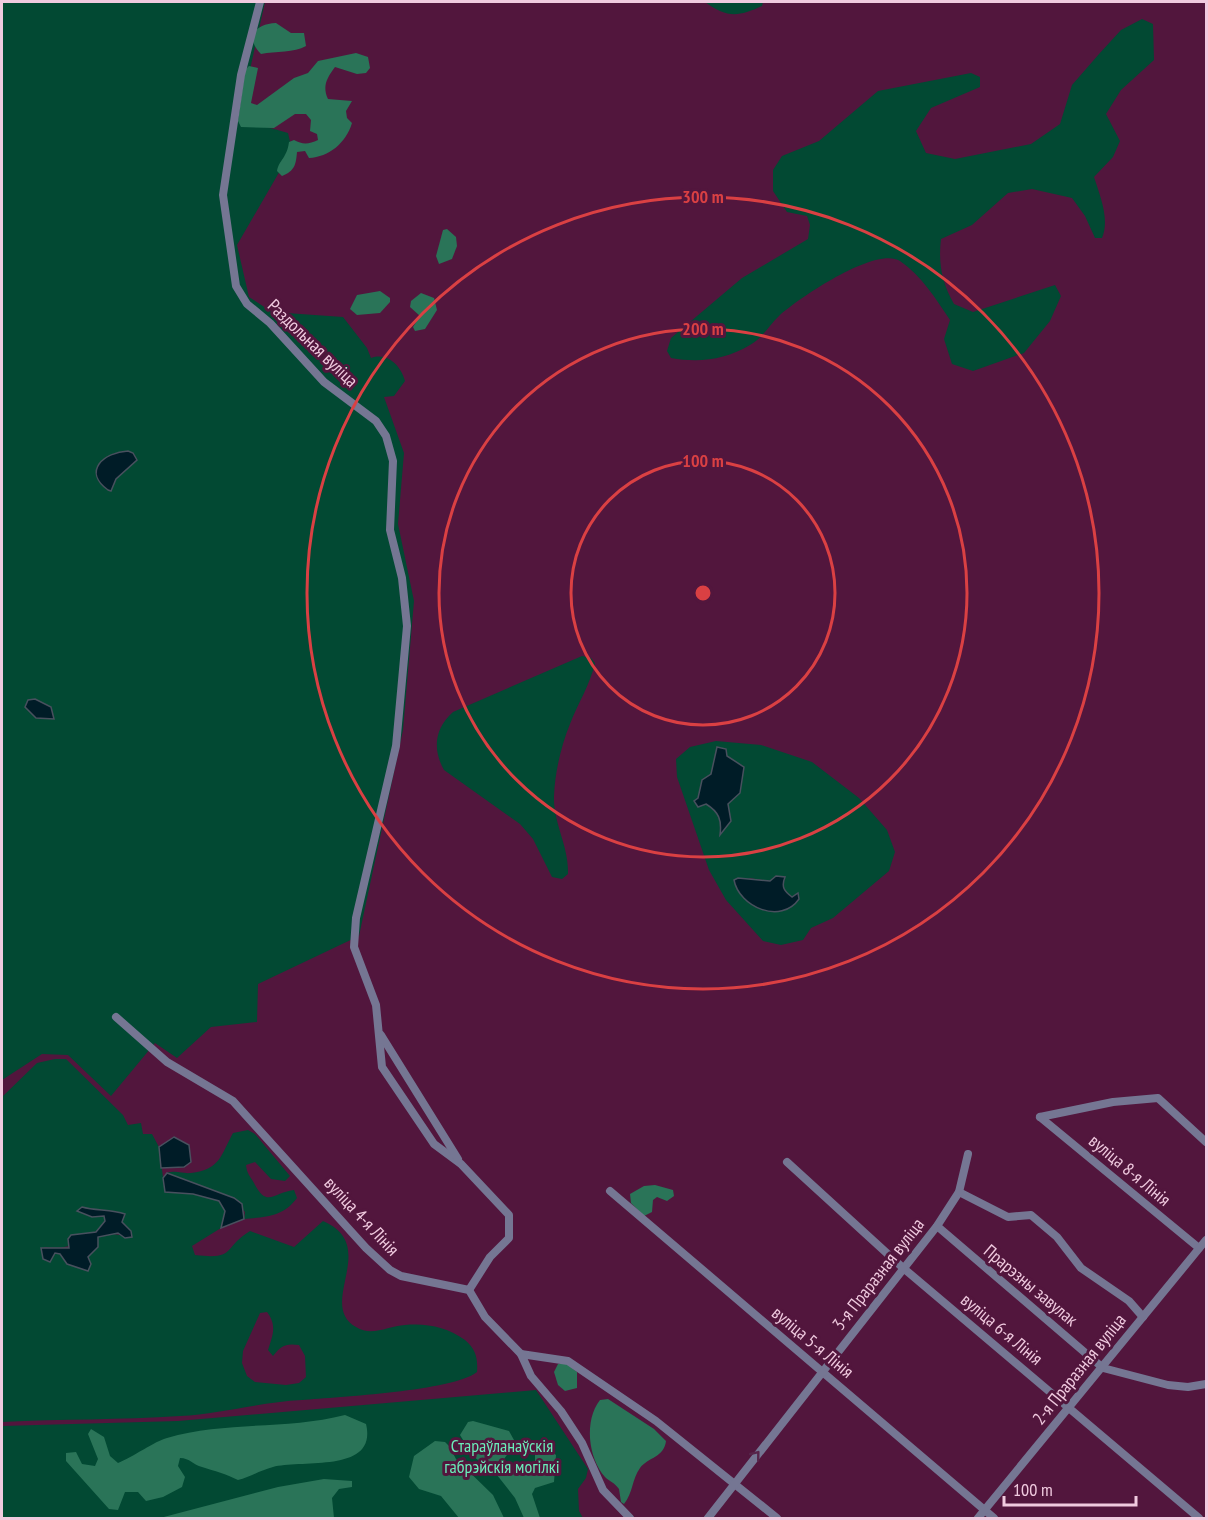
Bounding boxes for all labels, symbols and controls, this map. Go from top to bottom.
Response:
text: 300 m [682,185,724,208]
street label: Раздольная вуліца [263,294,363,392]
text: 200 m [682,317,724,340]
text: 100 m [682,449,724,472]
centre of rings [693,583,713,603]
street label: вуліца 8-я Лінія [1084,1129,1176,1211]
street label: вуліца 4-я Лінія [320,1172,404,1260]
street label: 3-я Праразная вуліца [827,1213,929,1335]
street label: Прарэзны завулак [979,1239,1083,1331]
street label: вуліца 6-я Лінія [956,1288,1048,1370]
street label: вуліца 5-я Лінія [767,1301,859,1383]
street label: 2-я Праразная вуліца [1027,1309,1131,1429]
park label: Стараўланаўскія габрэйскія могілкі [444,1434,560,1478]
one-way arrow [749,1451,760,1462]
scale bar [1004,1469,1136,1507]
text: 100 m [1013,1478,1053,1501]

